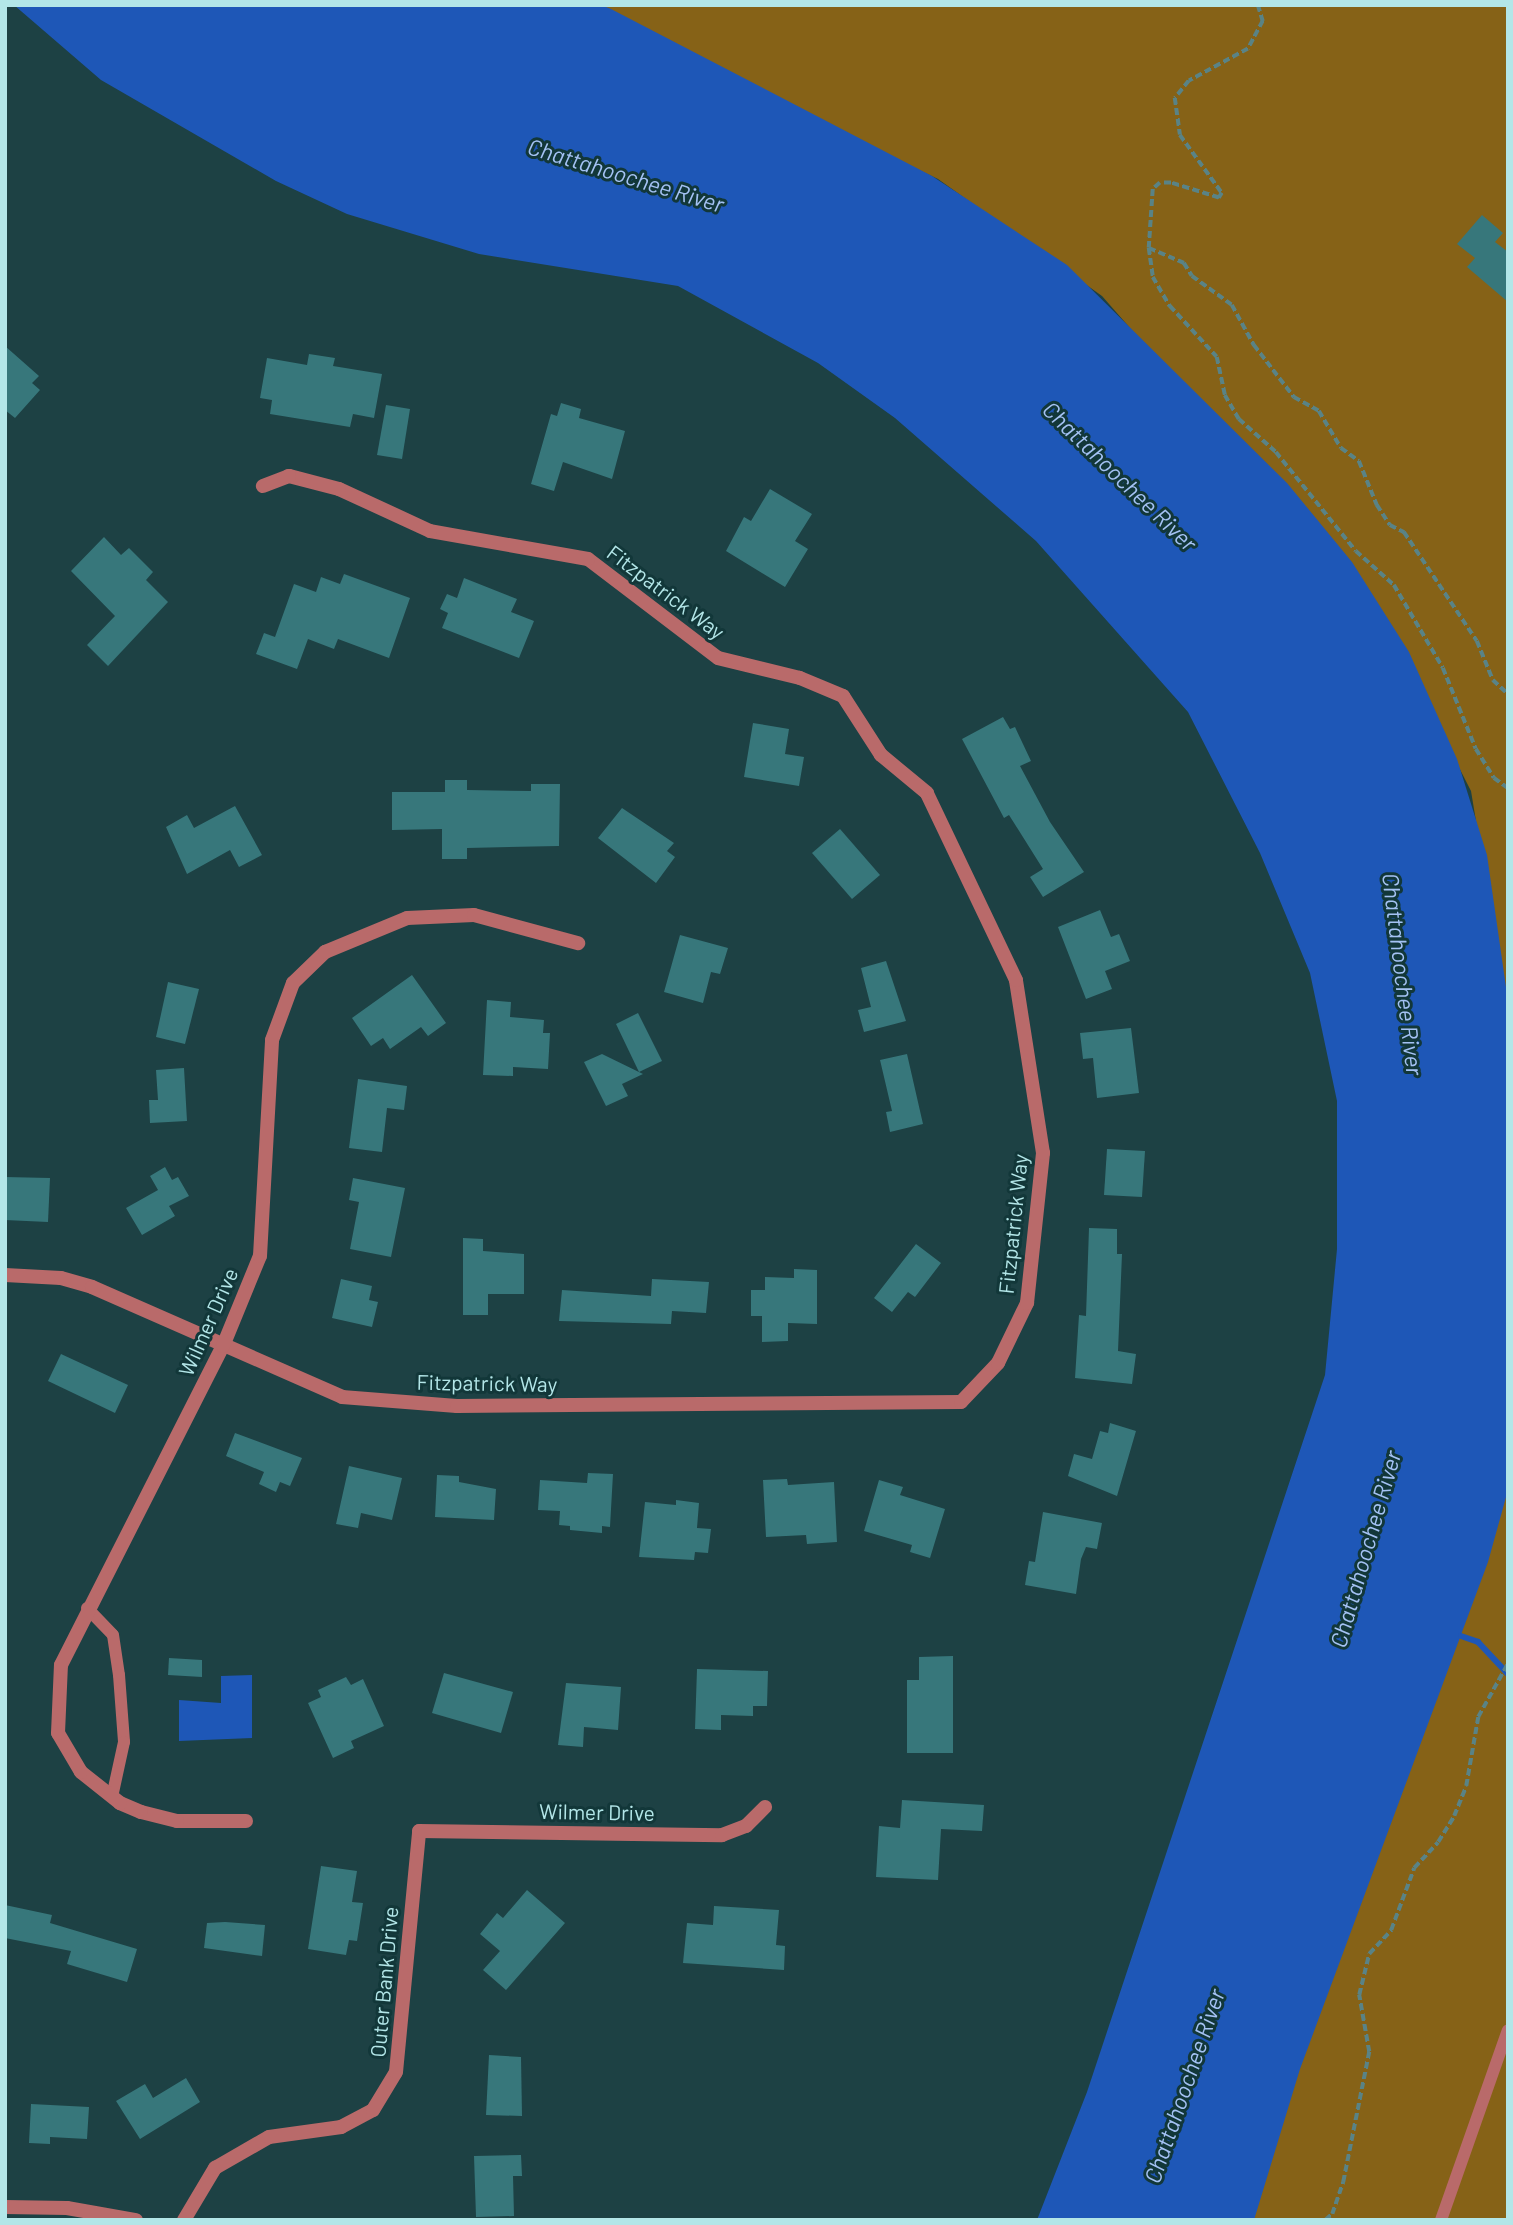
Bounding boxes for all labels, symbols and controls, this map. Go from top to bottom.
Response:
water label: Chattahoochee River [525,132,727,218]
water label: Chattahoochee River [1037,395,1203,557]
street label: Fitzpatrick Way [602,540,730,644]
water label: Chattahoochee River [1377,871,1429,1077]
street label: Fitzpatrick Way [993,1153,1033,1295]
street label: Wilmer Drive [173,1264,243,1380]
street label: Fitzpatrick Way [417,1369,557,1397]
water label: Chattahoochee River [1324,1447,1406,1651]
street label: Wilmer Drive [539,1798,655,1826]
street label: Outer Bank Drive [365,1906,403,2058]
water label: Chattahoochee River [1138,1985,1230,2187]

